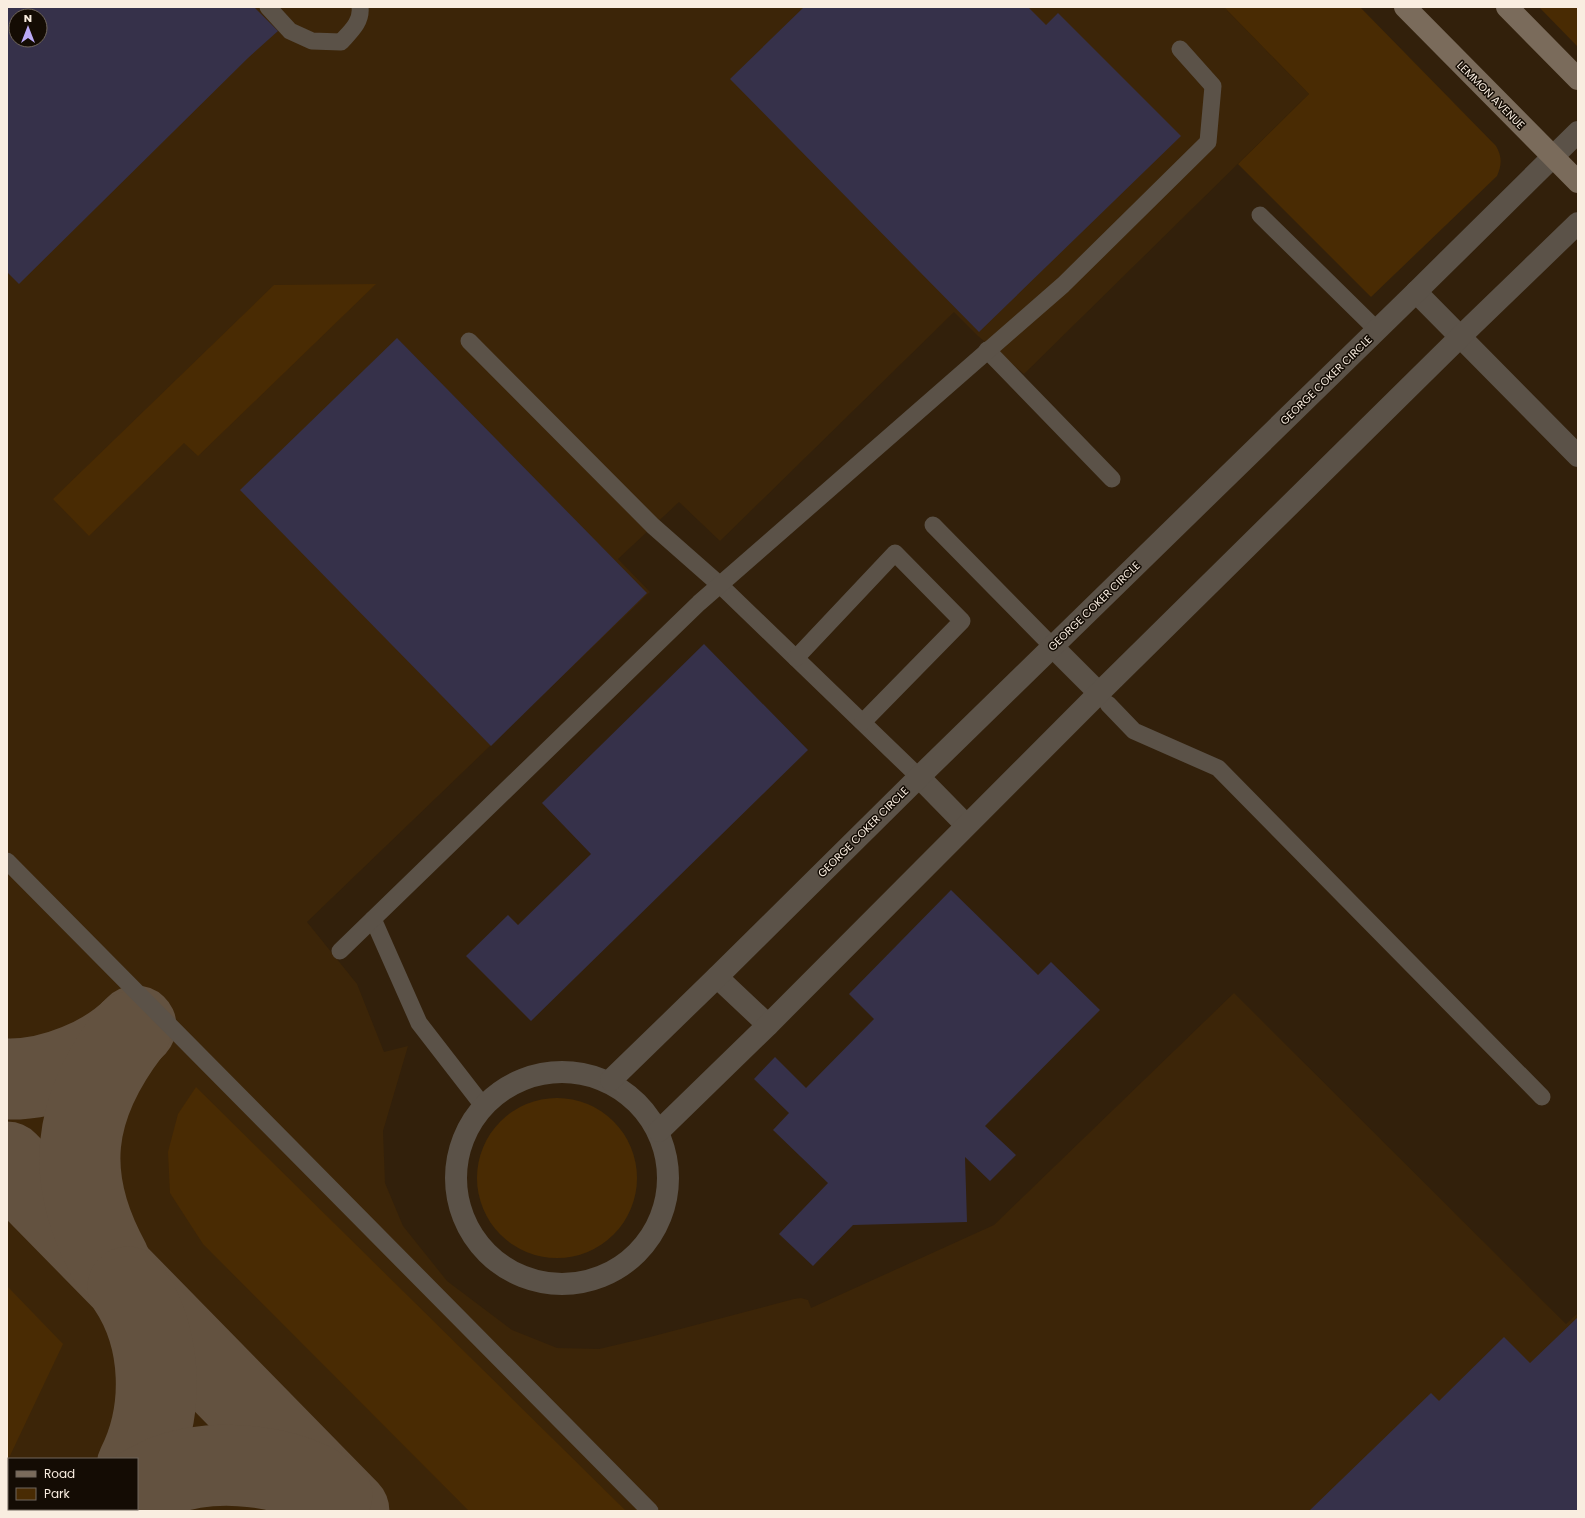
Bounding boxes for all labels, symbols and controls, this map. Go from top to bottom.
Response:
north arrow [8,8,48,48]
text: N [24,10,32,26]
street label: LEMMON AVENUE [1454,58,1528,132]
street label: GEORGE COKER CIRCLE [1276,332,1376,428]
street label: GEORGE COKER CIRCLE [1044,558,1144,654]
street label: GEORGE COKER CIRCLE [814,783,912,881]
legend [8,1458,138,1510]
text: Road [44,1465,75,1482]
text: Park [44,1485,71,1502]

